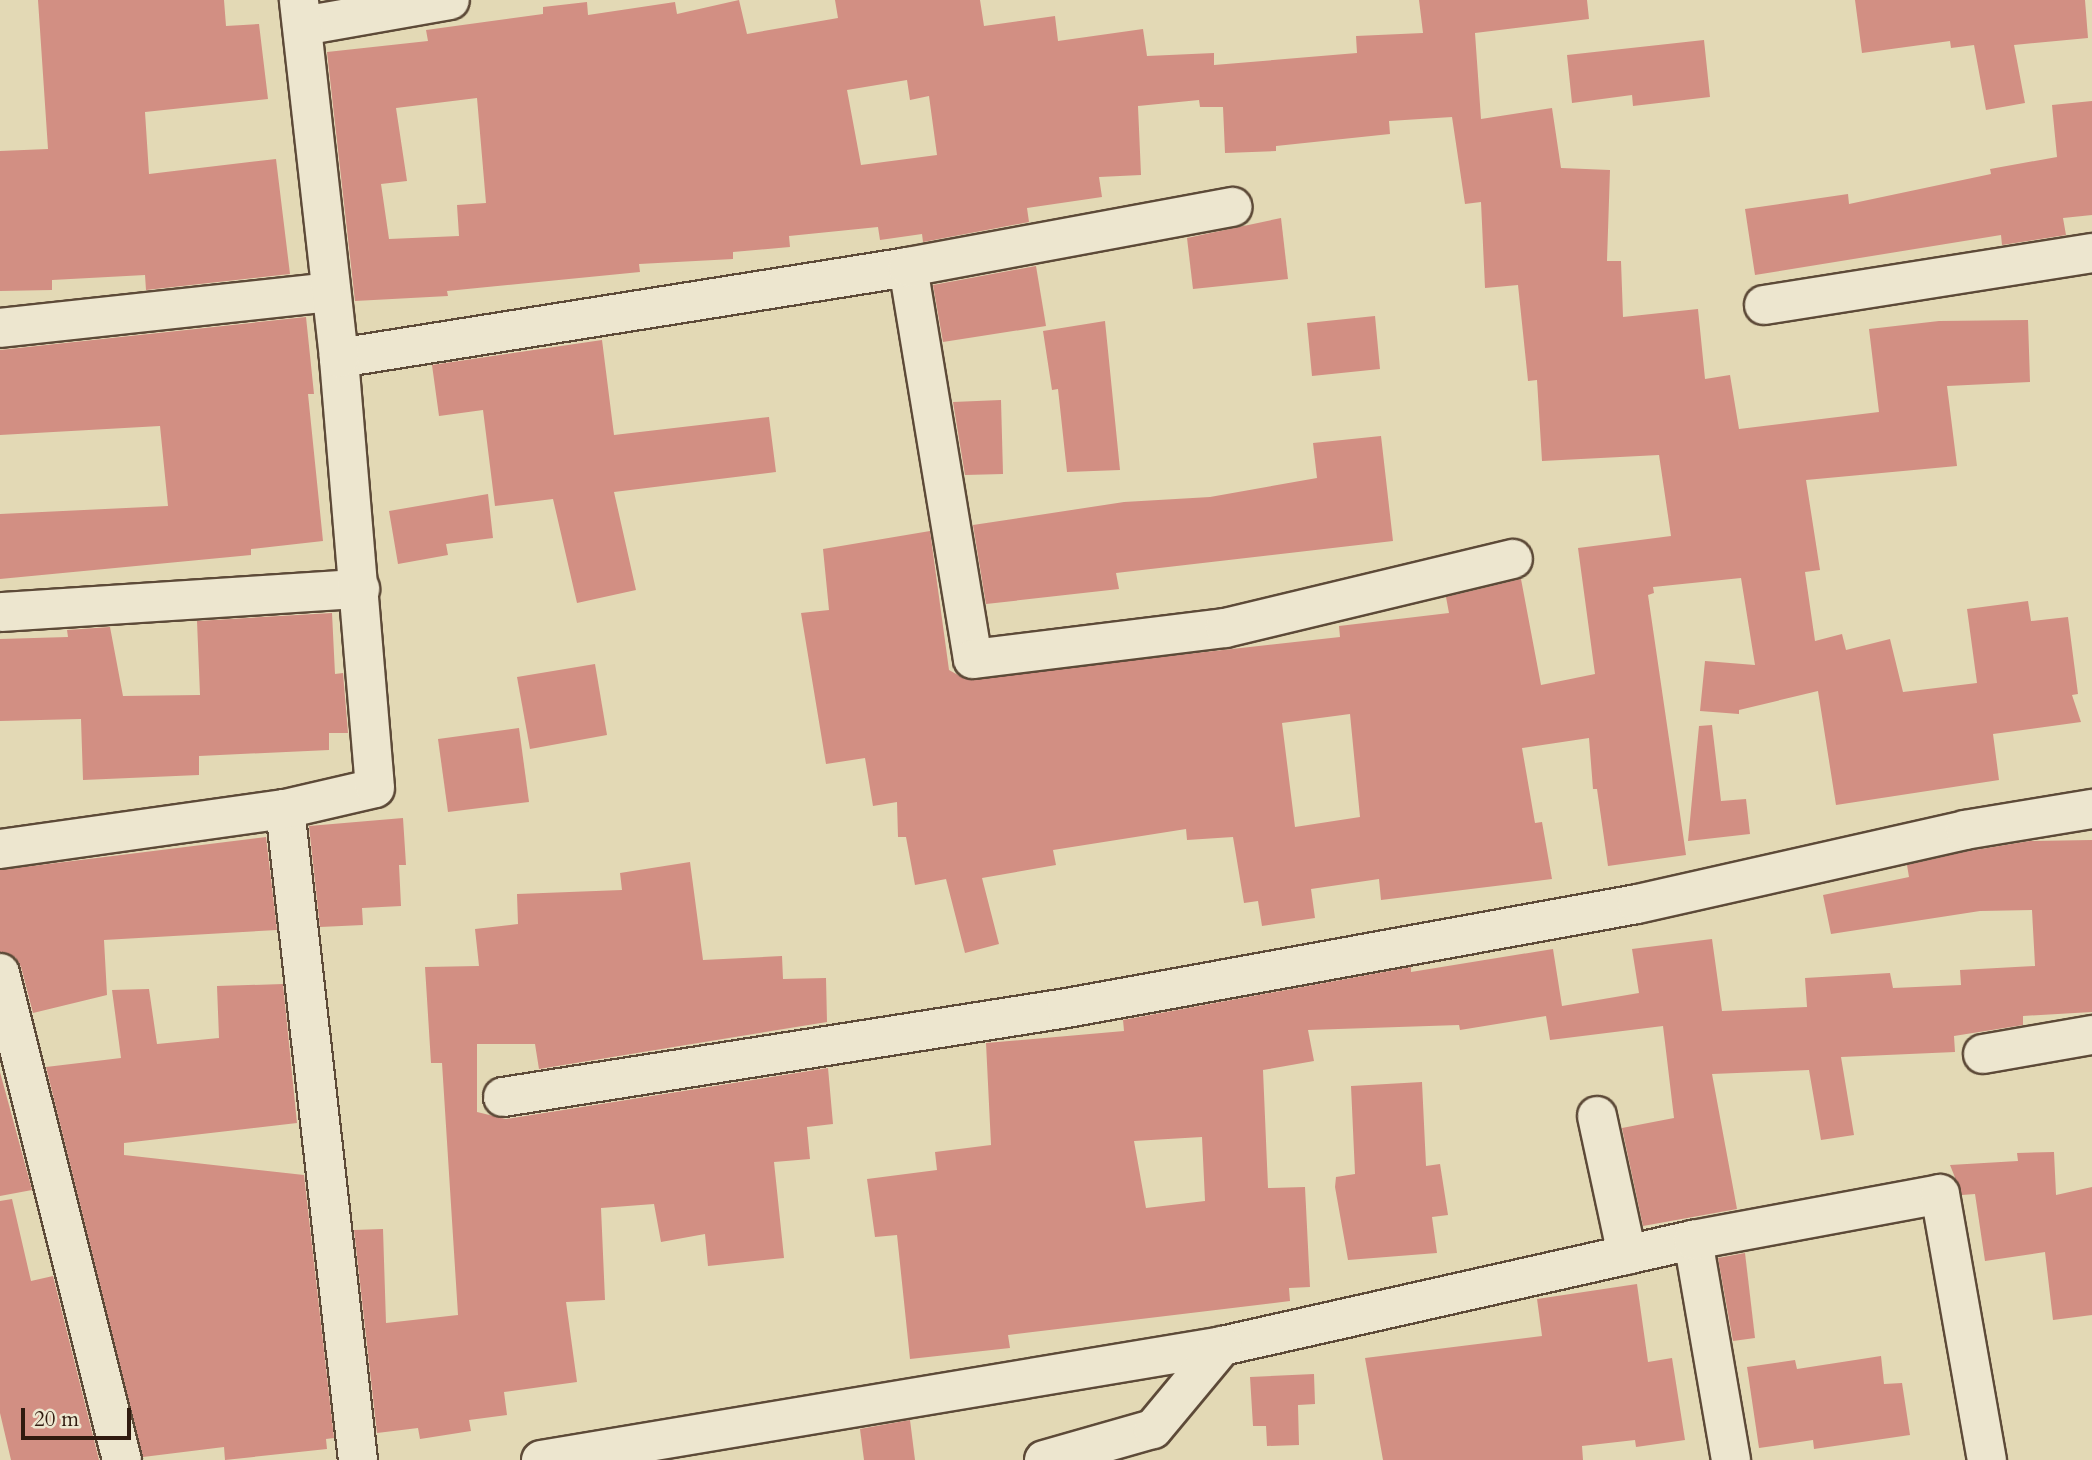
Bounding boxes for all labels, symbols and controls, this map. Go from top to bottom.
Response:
scale bar [24,1394,135,1438]
text: 20 m [34,1405,79,1434]

